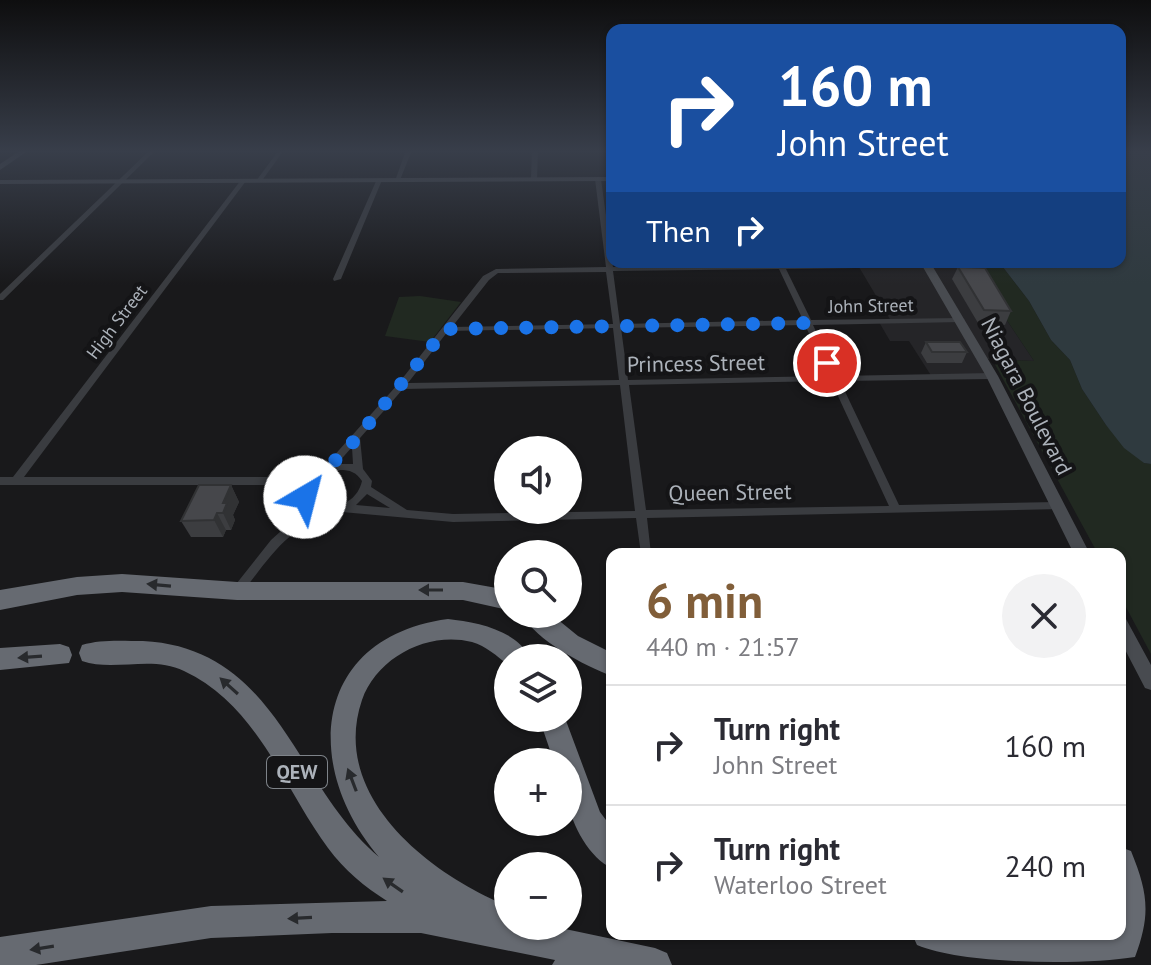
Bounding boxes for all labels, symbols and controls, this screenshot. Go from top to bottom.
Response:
text: 160 m [778,49,933,121]
icon: right [646,56,750,160]
text: John Street [778,119,949,166]
icon: right [727,208,771,252]
text: Then [646,211,711,250]
street label: High Street [81,280,152,363]
street label: John Street [827,293,914,318]
street label: Niagara Boulevard [975,313,1079,479]
pin [793,329,861,397]
icon: arrive [805,341,849,385]
street label: Princess Street [627,348,766,378]
map controls [494,436,582,940]
button: sound [494,436,582,524]
position arrow [263,455,347,539]
street label: Queen Street [668,477,792,507]
button: search [494,540,582,628]
text: 6 min [646,569,763,631]
button: close [1002,574,1086,658]
one-way arrow [146,578,171,591]
one-way arrow [418,584,443,596]
text: 440 m · 21:57 [646,630,800,663]
button: layers [494,644,582,732]
one-way arrow [17,651,42,664]
one-way arrow [220,678,239,696]
text: Turn right [714,709,840,748]
icon: right [646,723,690,767]
text: 160 m [1005,726,1086,765]
button: + [494,748,582,836]
text: John Street [714,748,837,781]
road number: QEW [267,756,327,788]
one-way arrow [346,768,358,792]
text: Turn right [714,829,840,868]
icon: right [646,843,690,887]
text: 240 m [1005,846,1086,885]
button: − [494,852,582,940]
text: Waterloo Street [714,868,887,901]
one-way arrow [383,878,404,893]
one-way arrow [287,912,312,925]
one-way arrow [29,942,54,954]

